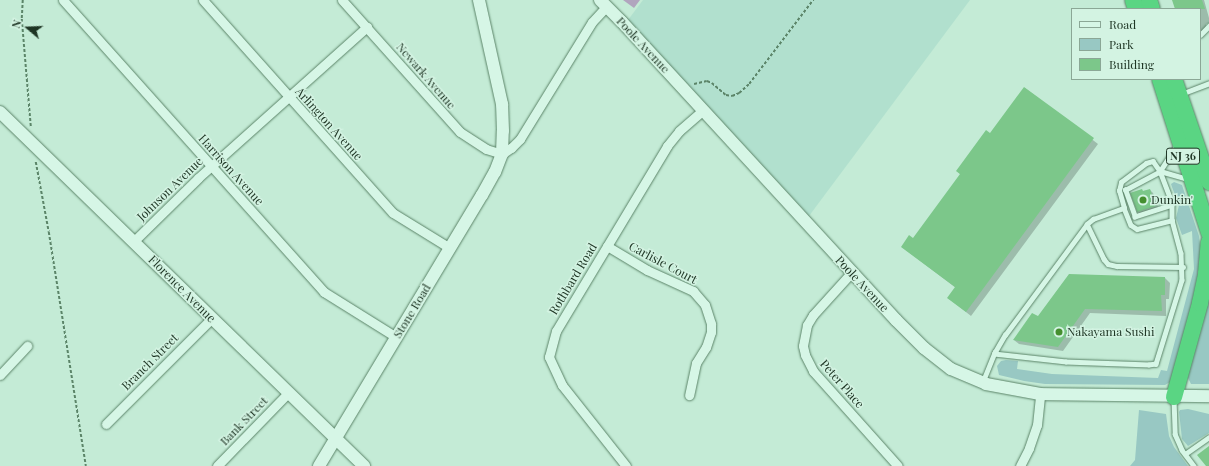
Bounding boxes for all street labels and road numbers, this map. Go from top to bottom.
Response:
street label: Poole Avenue [613,14,673,76]
street label: Newark Avenue [393,40,459,112]
street label: Arlington Avenue [292,84,366,164]
street label: Harrison Avenue [195,131,267,209]
road number: NJ 36 [1165,147,1201,165]
street label: Johnson Avenue [134,154,206,224]
street label: Carlisle Court [626,239,700,287]
street label: Rothbard Road [546,241,600,317]
street label: Florence Avenue [145,252,219,326]
street label: Poole Avenue [832,253,892,315]
street label: Stone Road [390,281,434,341]
street label: Branch Street [119,331,181,393]
street label: Peter Place [817,357,867,411]
street label: Bank Street [217,394,271,448]

